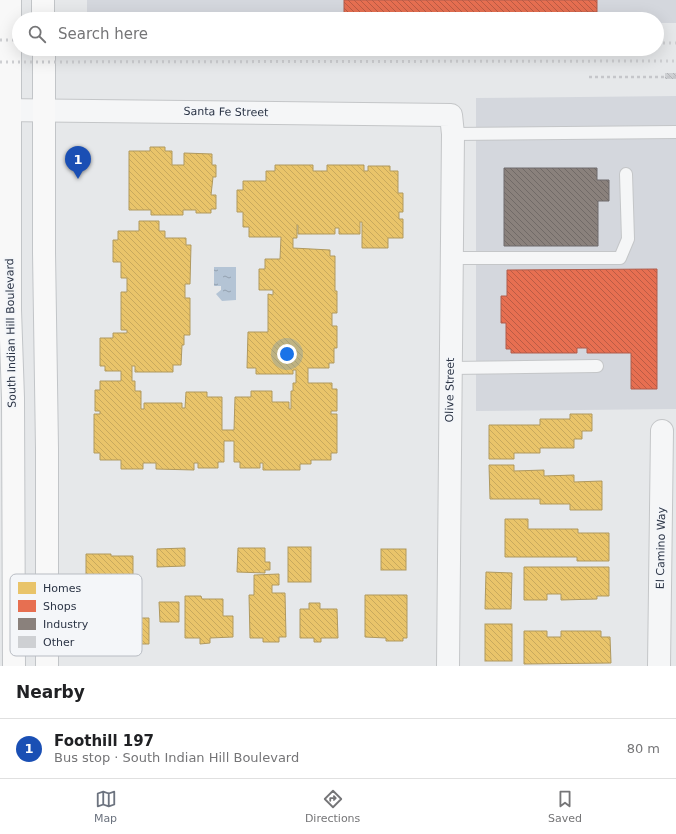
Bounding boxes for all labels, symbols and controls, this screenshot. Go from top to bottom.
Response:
search box [12,12,664,56]
icon: search [26,23,48,45]
text: Search here [58,25,148,43]
street label: Santa Fe Street [184,105,269,119]
pin: 1 [65,146,91,179]
street label: South Indian Hill Boulevard [3,258,19,408]
your location [277,344,297,364]
street label: Olive Street [443,357,457,423]
street label: El Camino Way [654,506,668,589]
legend [10,574,142,656]
text: Homes [43,582,81,595]
text: Shops [43,600,77,613]
text: Industry [43,618,89,631]
text: Other [43,636,75,649]
text: Nearby [16,682,85,702]
text: Foothill 197 [54,732,154,750]
text: 1 [24,741,34,756]
text: 80 m [627,741,660,756]
text: Bus stop · South Indian Hill Boulevard [54,750,299,765]
tab: Map [94,788,117,825]
tab: Directions [305,788,360,825]
tab: Saved [548,788,582,825]

